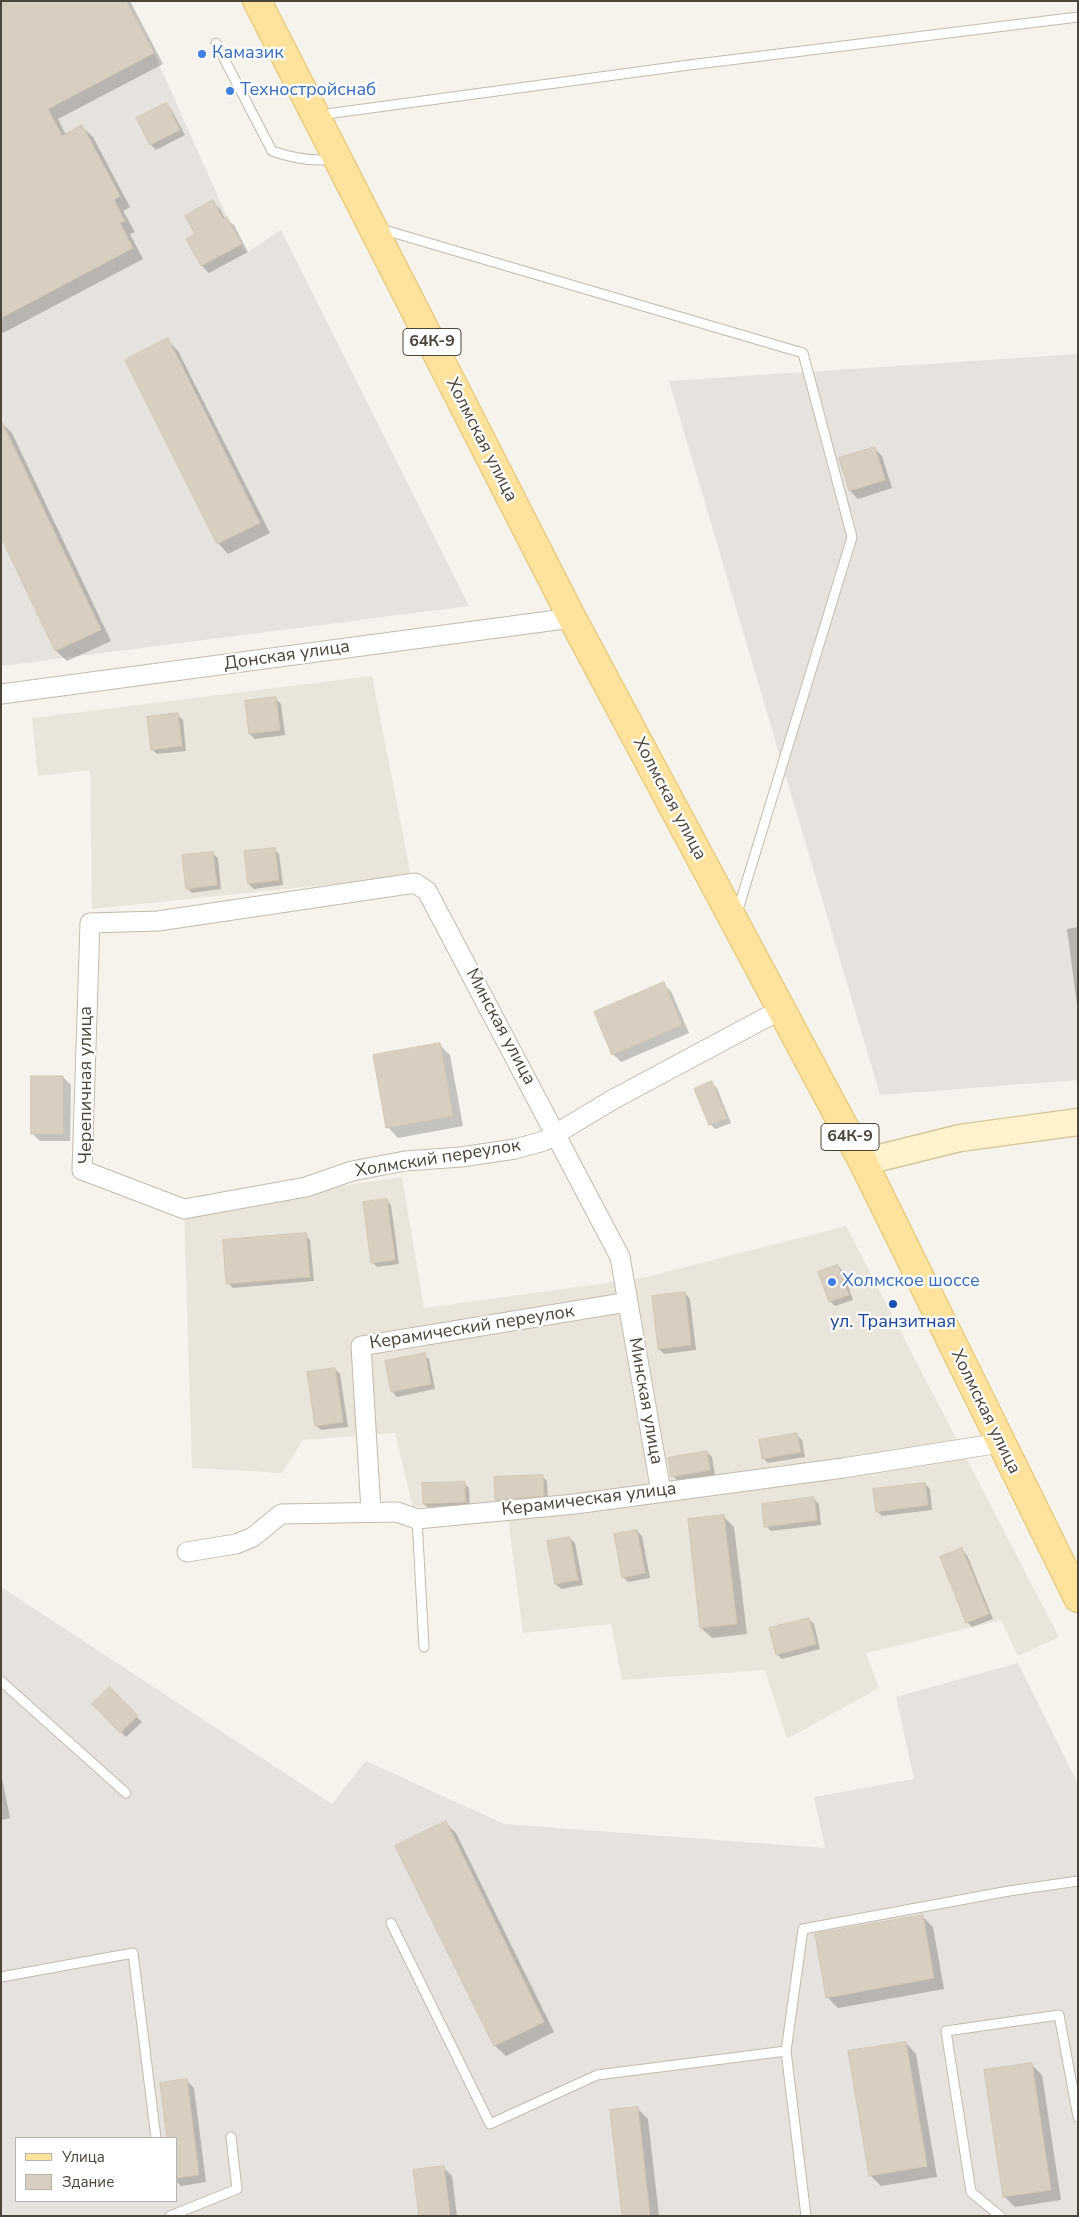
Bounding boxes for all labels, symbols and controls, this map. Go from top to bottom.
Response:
place label: Камазик [212,43,284,65]
marker: Камазик [196,48,208,60]
place label: Техностройснаб [240,80,376,102]
marker: Техностройснаб [224,85,236,97]
road number: 64К-9 [403,328,461,356]
street label: Холмская улица [441,375,521,505]
street label: Донская улица [223,636,351,676]
street label: Холмская улица [628,734,710,864]
street label: Минская улица [460,965,540,1089]
street label: Черепичная улица [76,1006,98,1164]
road number: 64К-9 [821,1124,879,1150]
street label: Холмский переулок [354,1135,522,1183]
place label: Холмское шоссе [842,1271,980,1293]
marker: Холмское шоссе [826,1276,838,1288]
marker: ул. Транзитная [887,1298,899,1310]
street label: Керамический переулок [368,1301,576,1355]
place label: ул. Транзитная [830,1312,956,1334]
street label: Минская улица [623,1336,667,1466]
street label: Холмская улица [945,1346,1025,1478]
street label: Керамическая улица [500,1479,678,1521]
legend [15,2137,178,2202]
text: Улица [62,2147,105,2167]
text: Здание [62,2172,114,2192]

